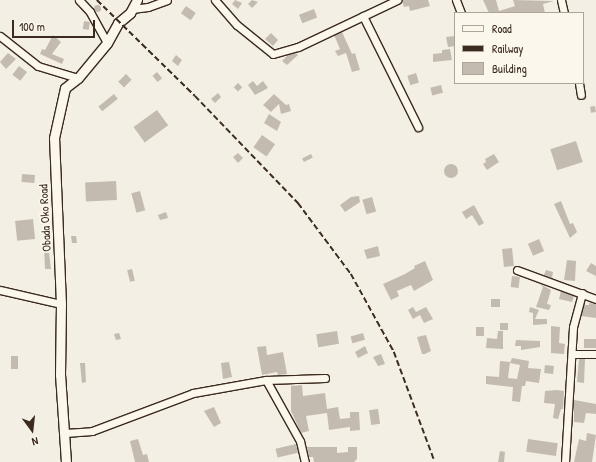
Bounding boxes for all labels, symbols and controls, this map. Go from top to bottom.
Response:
scale bar [14,12,97,38]
legend [454,12,584,84]
text: 100 m [19,18,45,35]
text: Road [492,20,512,37]
text: Railway [492,40,523,57]
text: Building [492,60,527,77]
street label: Obada Oko Road [36,184,54,252]
north arrow [12,410,52,450]
text: N [30,434,40,449]

